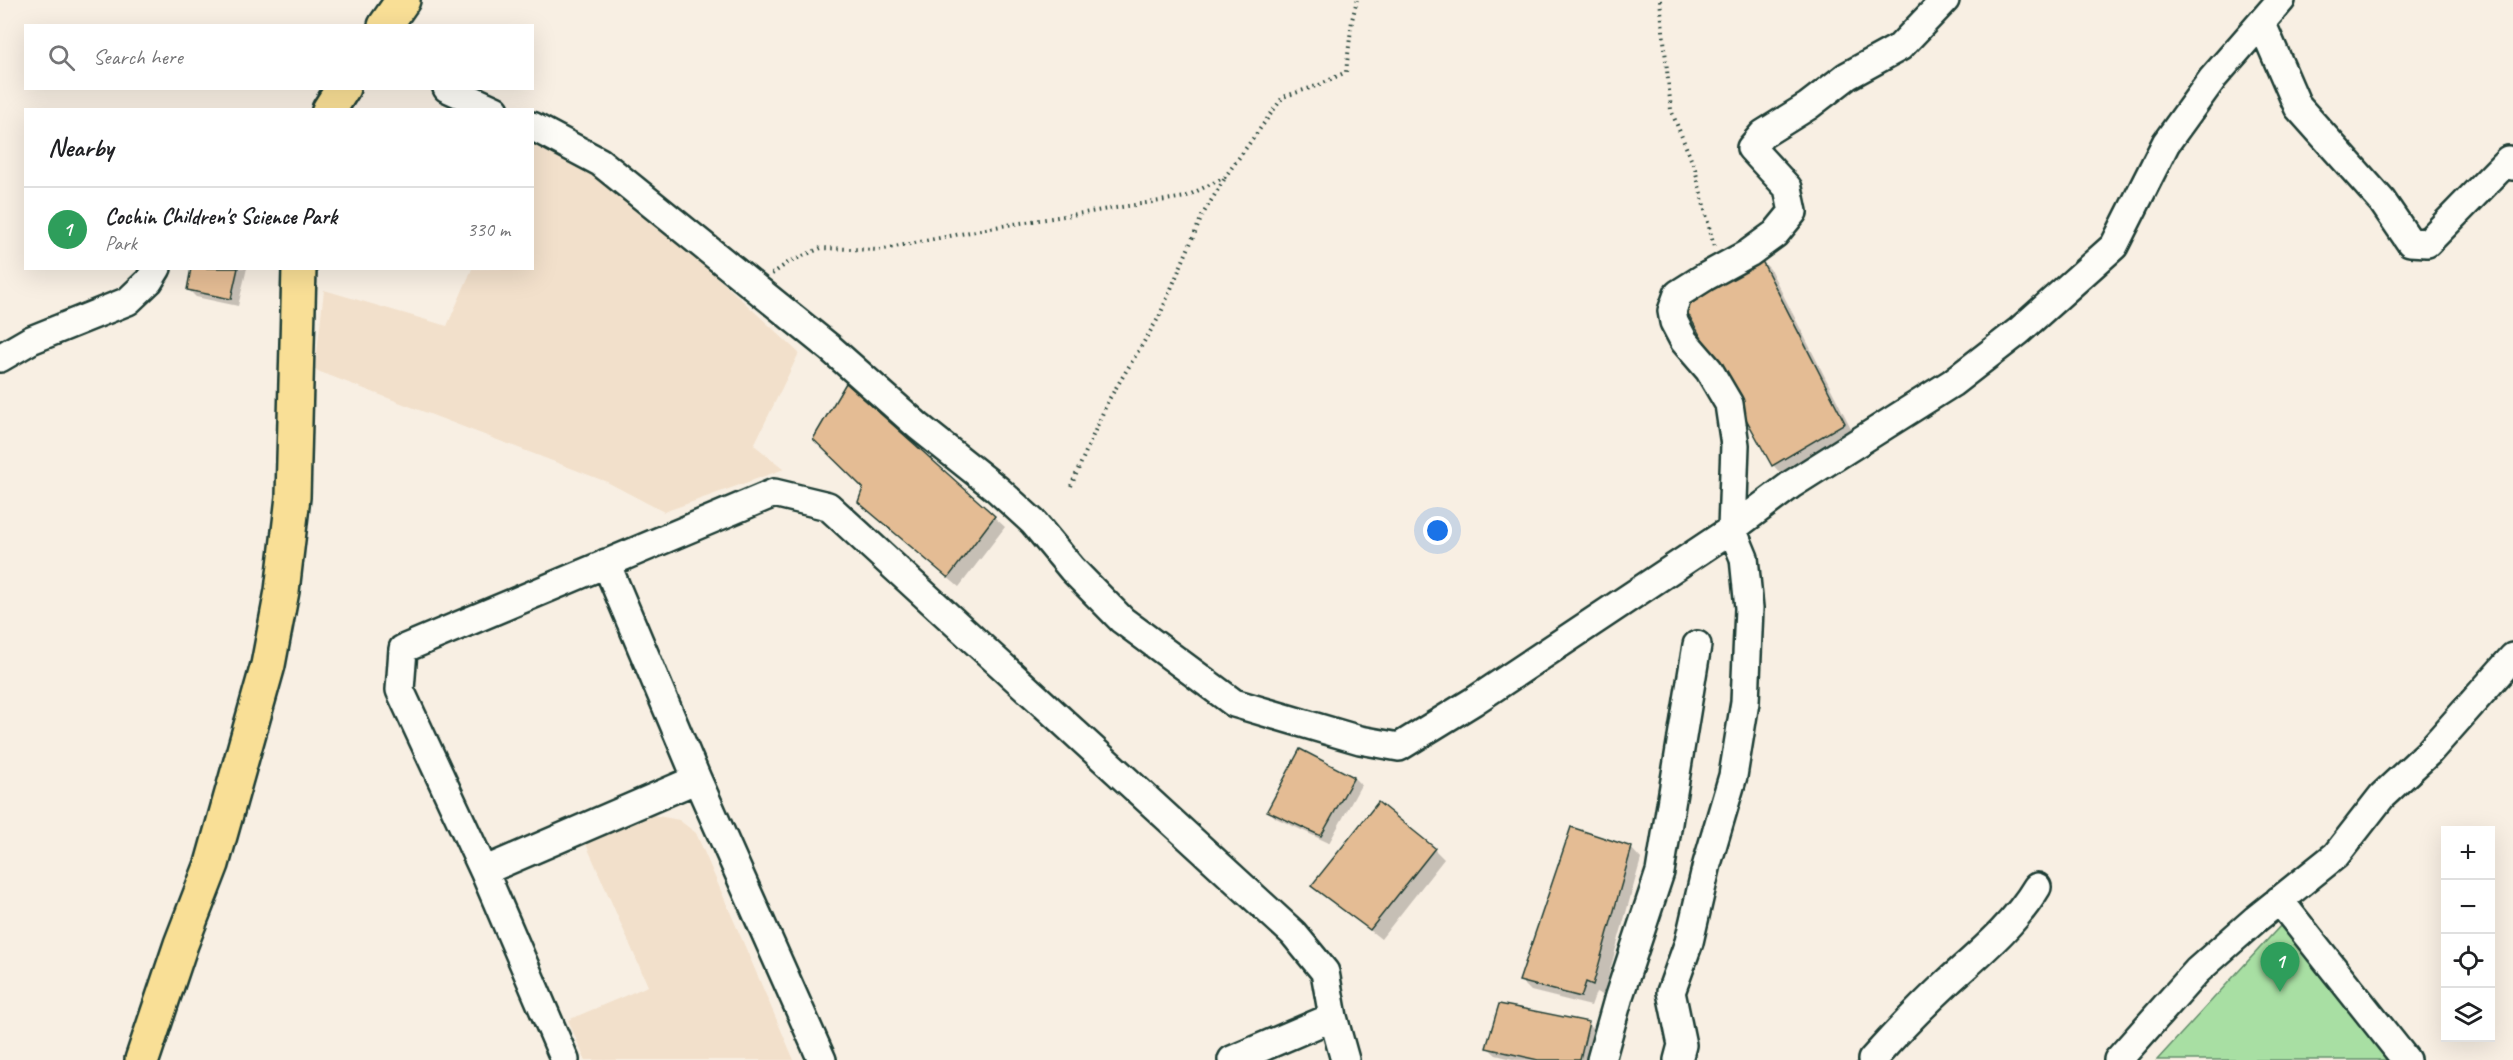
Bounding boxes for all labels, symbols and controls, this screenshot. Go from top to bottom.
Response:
search box [24,24,534,90]
icon: search [45,41,78,74]
text: Search here [93,43,183,71]
text: Nearby [48,131,113,164]
text: Cochin Children's Science Park [105,203,337,231]
text: 1 [63,217,72,242]
text: 330 m [467,217,510,242]
text: Park [105,231,137,256]
your location [1423,516,1452,545]
map controls [2441,826,2495,1042]
button: + [2441,826,2495,880]
button: − [2441,880,2495,934]
button: locate [2441,934,2495,988]
pin: 1 [2260,942,2300,992]
button: layers [2441,988,2495,1042]

